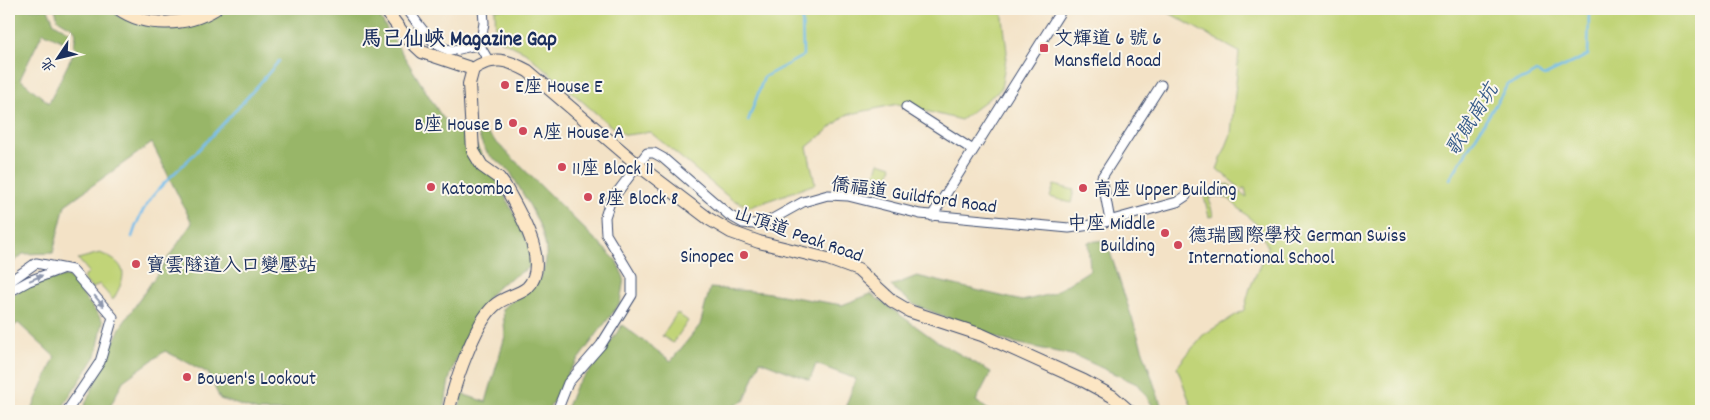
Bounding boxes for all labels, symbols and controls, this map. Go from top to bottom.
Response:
district label: 馬己仙峽 Magazine Gap [361,26,557,56]
place label: 文輝道 6 號 6 Mansfield Road [1054,27,1162,76]
north arrow [32,32,82,82]
marker: 文輝道 6 號 6 Mansfield Road [1038,42,1050,54]
text: 北 [37,53,61,76]
place label: E座 House E [515,75,603,102]
water label: 歌賦南坑 [1440,78,1508,162]
marker: E座 House E [499,79,511,91]
place label: B座 House B [415,113,503,140]
marker: B座 House B [507,117,519,129]
place label: A座 House A [533,121,624,148]
marker: A座 House A [517,125,529,137]
place label: 11座 Block 11 [572,157,654,184]
marker: 11座 Block 11 [556,161,568,173]
street label: 僑福道 Guildford Road [829,172,998,222]
place label: Katoomba [441,177,514,204]
place label: 高座 Upper Building [1093,178,1236,205]
marker: Katoomba [425,181,437,193]
marker: 高座 Upper Building [1077,182,1089,194]
place label: 8座 Block 8 [598,187,678,214]
marker: 8座 Block 8 [582,191,594,203]
street label: 山頂道 Peak Road [730,202,866,271]
place label: 中座 Middle Building [1067,212,1155,261]
place label: 德瑞國際學校 German Swiss International School [1188,224,1407,273]
marker: 中座 Middle Building [1159,227,1171,239]
marker: 德瑞國際學校 German Swiss International School [1172,239,1184,251]
place label: Sinopec [680,245,734,272]
marker: Sinopec [738,249,750,261]
place label: 寶雲隧道入口變壓站 [146,254,317,281]
marker: 寶雲隧道入口變壓站 [130,258,142,270]
one-way arrow [29,273,43,281]
one-way arrow [94,295,105,308]
place label: Bowen's Lookout [197,367,316,394]
marker: Bowen's Lookout [181,371,193,383]

